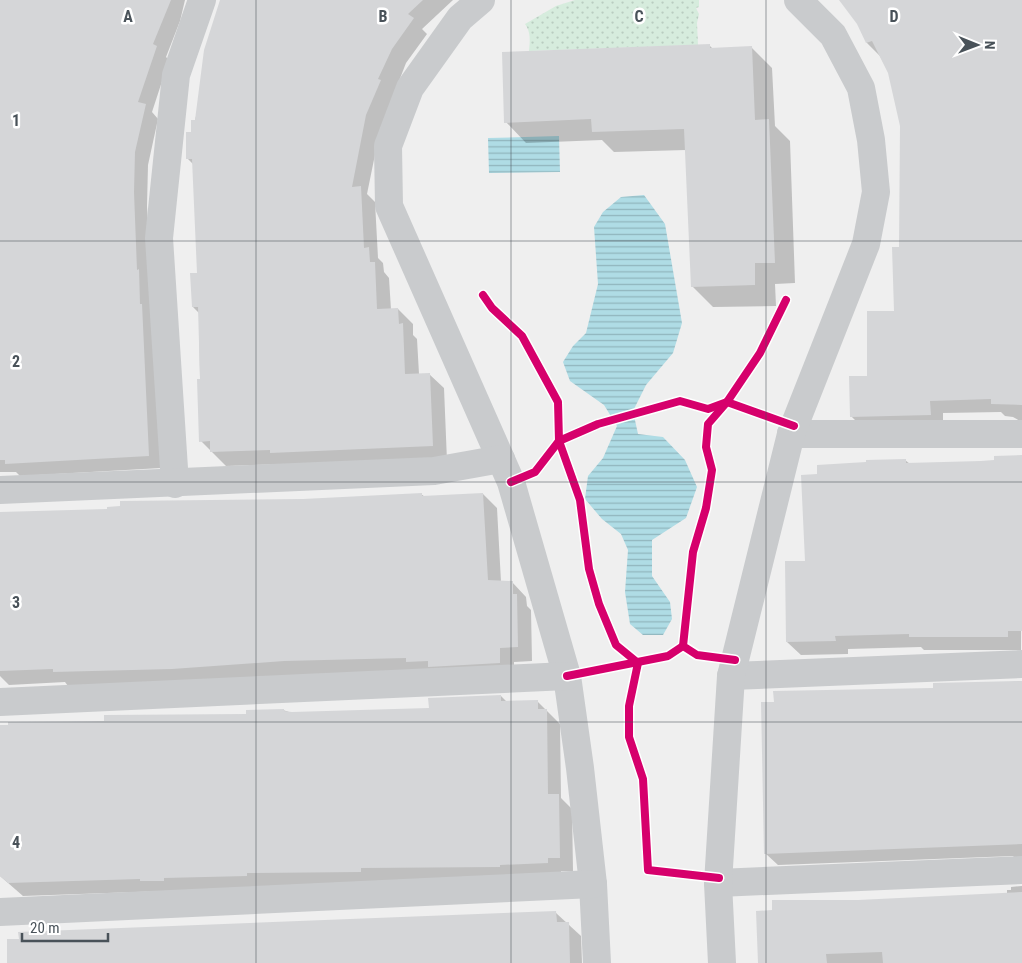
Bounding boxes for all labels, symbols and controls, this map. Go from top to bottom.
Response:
text: A [123,7,133,26]
text: B [379,7,388,26]
text: C [634,7,644,26]
text: D [889,7,899,26]
north arrow [952,20,1002,70]
text: N [982,41,998,50]
text: 1 [12,111,20,130]
text: 2 [12,352,20,371]
text: 3 [12,593,20,612]
text: 4 [12,833,20,852]
scale bar [22,910,109,942]
text: 20 m [30,919,60,937]

